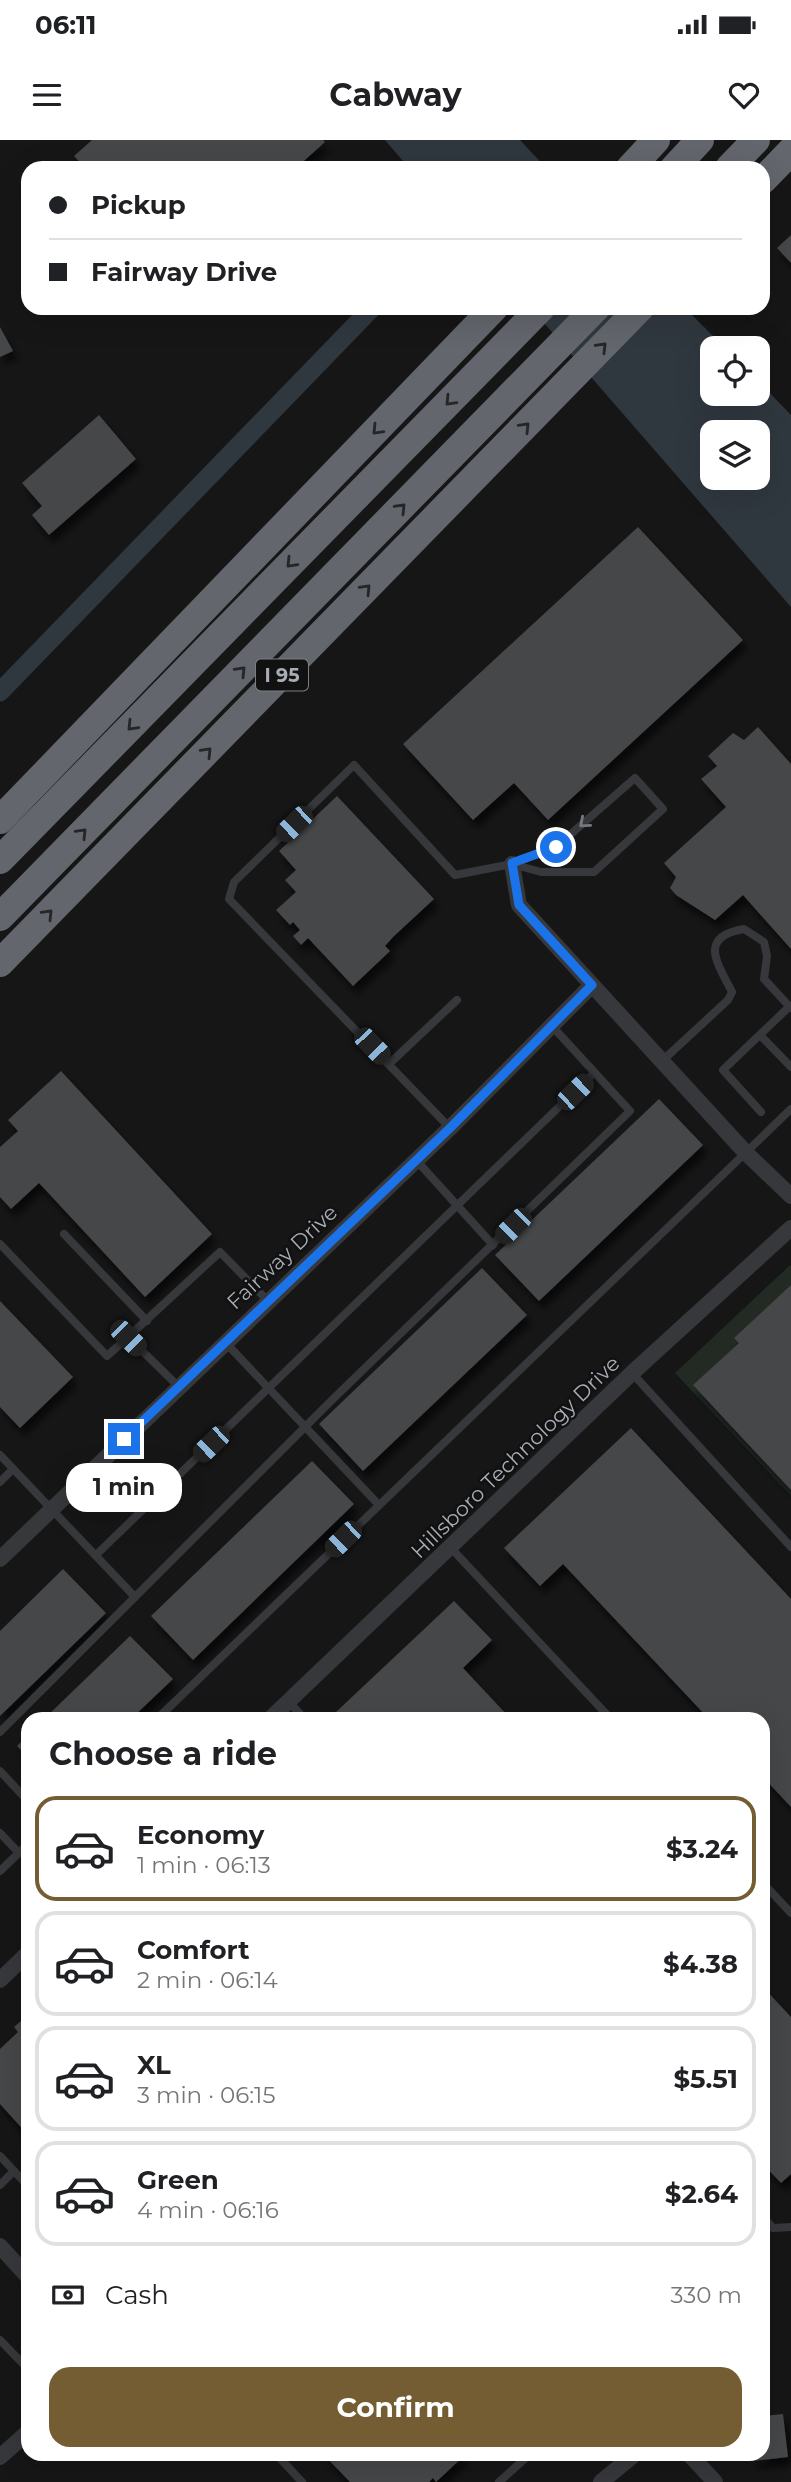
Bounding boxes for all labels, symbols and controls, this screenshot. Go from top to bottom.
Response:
text: 06:11 [35,9,96,41]
text: Cabway [329,75,462,114]
icon: menu [28,76,66,114]
icon: heart [725,76,763,114]
text: Pickup [91,189,186,221]
text: Fairway Drive [91,256,277,288]
map controls [700,336,770,490]
button: locate [700,336,770,406]
one-way arrow [594,342,607,355]
one-way arrow [446,393,459,406]
button: layers [700,420,770,490]
one-way arrow [372,422,385,435]
one-way arrow [517,422,530,435]
one-way arrow [392,503,405,516]
one-way arrow [286,555,299,568]
one-way arrow [358,585,370,597]
road number: I 95 [256,660,308,690]
one-way arrow [233,666,246,679]
one-way arrow [127,717,140,730]
one-way arrow [198,747,211,760]
car [272,802,317,846]
one-way arrow [579,815,592,827]
one-way arrow [74,829,86,841]
route start [540,831,572,863]
one-way arrow [39,910,52,923]
car [350,1024,395,1068]
car [553,1070,598,1114]
street label: Fairway Drive [222,1200,342,1314]
car [491,1204,536,1248]
car [106,1316,151,1360]
street label: Hillsboro Technology Drive [406,1351,624,1563]
car [189,1422,234,1466]
route end [108,1423,140,1455]
callout: 1 min [66,1464,182,1512]
text: 1 min [93,1473,155,1501]
car [321,1517,366,1561]
text: Choose a ride [49,1734,277,1773]
icon: car [53,1817,116,1880]
text: Economy [137,1819,264,1851]
text: $3.24 [666,1833,738,1865]
text: 1 min · 06:13 [137,1851,271,1879]
icon: car [53,1932,116,1995]
text: Comfort [137,1934,249,1966]
text: $4.38 [663,1948,738,1980]
text: 2 min · 06:14 [137,1966,278,1994]
icon: car [53,2047,116,2110]
text: XL [137,2049,171,2081]
text: $5.51 [673,2063,738,2095]
text: 3 min · 06:15 [137,2081,275,2109]
icon: car [53,2162,116,2225]
text: Green [137,2164,219,2196]
text: $2.64 [665,2178,738,2210]
text: 4 min · 06:16 [137,2196,279,2224]
icon: cash [49,2276,87,2314]
text: Cash [105,2279,169,2311]
text: 330 m [671,2281,742,2309]
button: Confirm [49,2367,742,2447]

